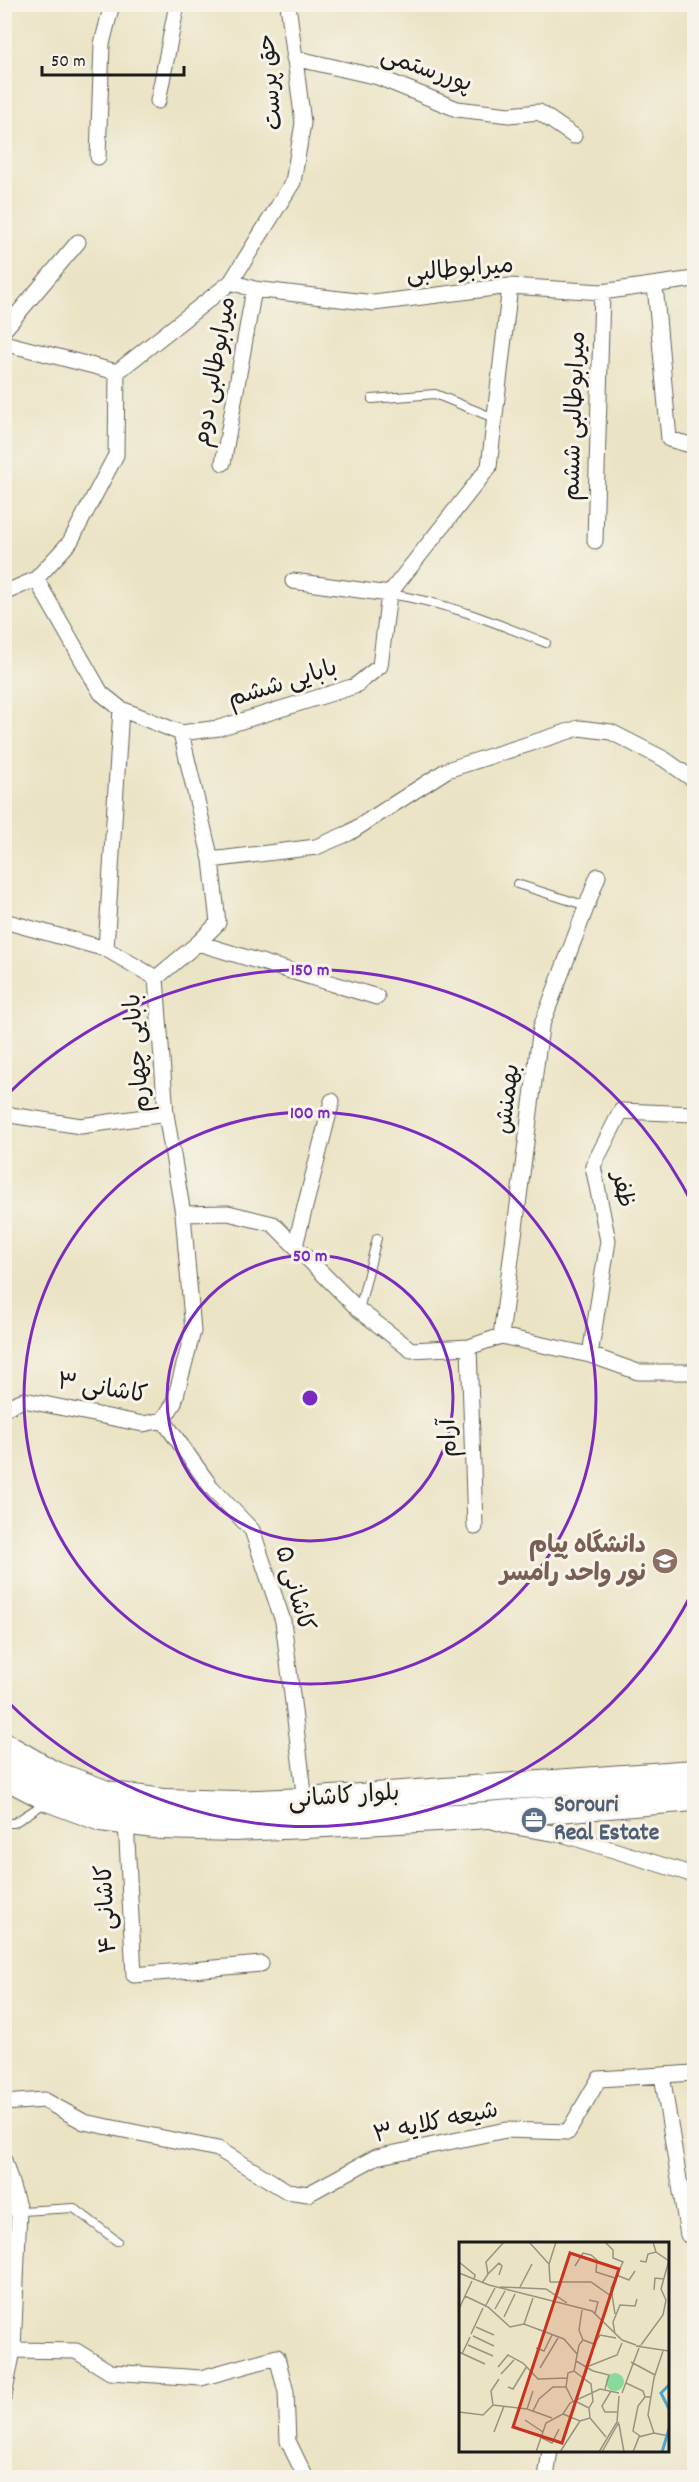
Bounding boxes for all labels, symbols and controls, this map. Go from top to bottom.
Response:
street label: حق پرست [251,32,293,132]
scale bar [42,39,184,77]
street label: پوررستمی [376,40,476,102]
text: 50 m [51,50,86,75]
street label: میرابوطالبی [405,249,515,293]
street label: میرابوطالبی دوم [186,294,246,450]
street label: میرابوطالبی ششم [556,331,596,501]
street label: بابایی ششم [224,652,342,718]
text: 150 m [291,959,329,984]
street label: بابایی چهارم [117,992,161,1114]
street label: بهمنش [488,1062,530,1136]
text: 100 m [290,1102,330,1127]
street label: ظفر [601,1167,641,1211]
text: 50 m [293,1245,327,1270]
street label: کاشانی ۳ [55,1366,149,1414]
centre of rings [300,1388,320,1408]
street label: آرام [432,1417,468,1458]
place label: دانشگاه پیام نور واحد رامسر [498,1529,646,1592]
street label: کاشانی ۵ [265,1542,321,1636]
school or university icon: دانشگاه پیام نور واحد رامسر [650,1546,680,1576]
street label: بلوار کاشانی [287,1777,401,1819]
place label: Sorouri Real Estate [554,1789,660,1851]
office icon: Sorouri Real Estate [519,1805,549,1835]
street label: کاشانی ۴ [89,1864,127,1954]
street label: شیعه کلایه ۳ [370,2094,502,2154]
inset map [459,2242,669,2452]

